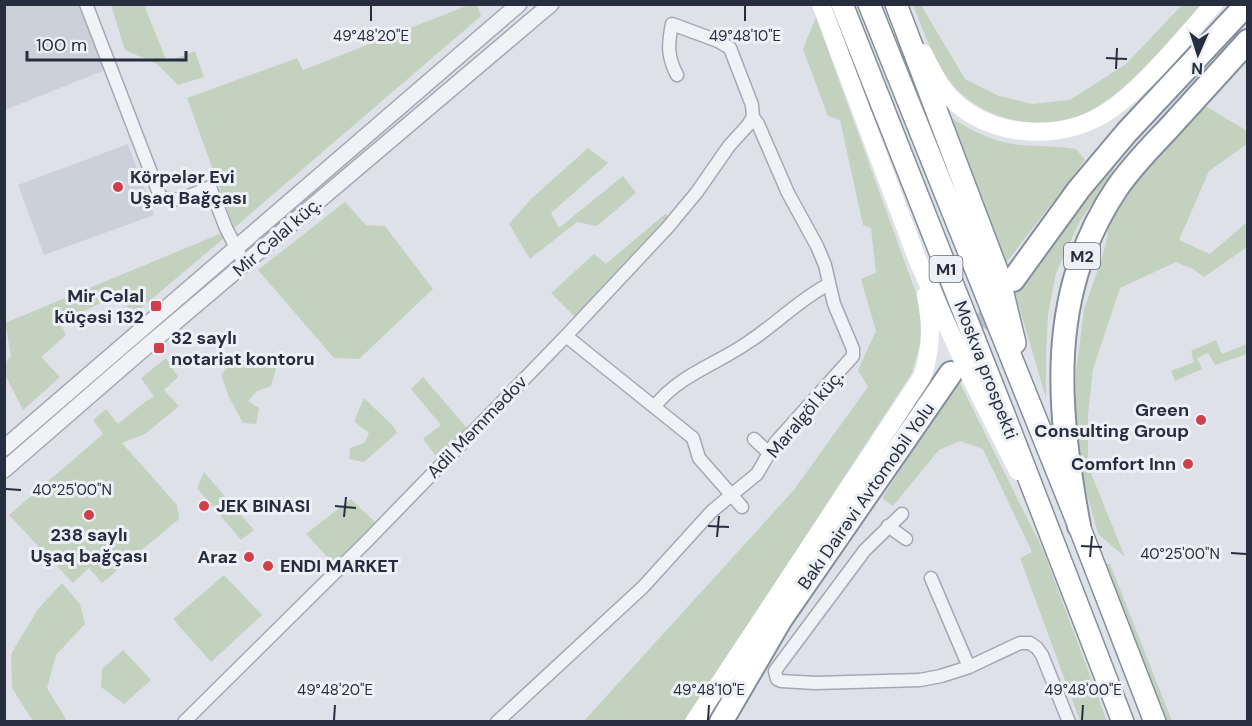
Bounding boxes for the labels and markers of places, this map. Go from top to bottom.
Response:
place label: Körpələr Evi Uşaq Bağçası [130,165,247,210]
marker: Körpələr Evi Uşaq Bağçası [111,180,125,194]
place label: Mir Cəlal küçəsi 132 [54,284,144,329]
marker: Mir Cəlal küçəsi 132 [149,299,163,313]
place label: 32 saylı notariat kontoru [171,326,315,371]
marker: 32 saylı notariat kontoru [152,341,166,355]
place label: Green Consulting Group [1034,398,1189,443]
marker: Green Consulting Group [1194,413,1208,427]
place label: Comfort Inn [1071,452,1176,476]
marker: Comfort Inn [1181,457,1195,471]
place label: JEK BINASI [216,494,310,518]
marker: JEK BINASI [197,499,211,513]
marker: 238 saylı Uşaq bağçası [82,508,96,522]
place label: 238 saylı Uşaq bağçası [30,523,148,568]
place label: Araz [198,545,237,569]
marker: Araz [242,550,256,564]
place label: ENDI MARKET [280,554,399,578]
marker: ENDI MARKET [261,559,275,573]

